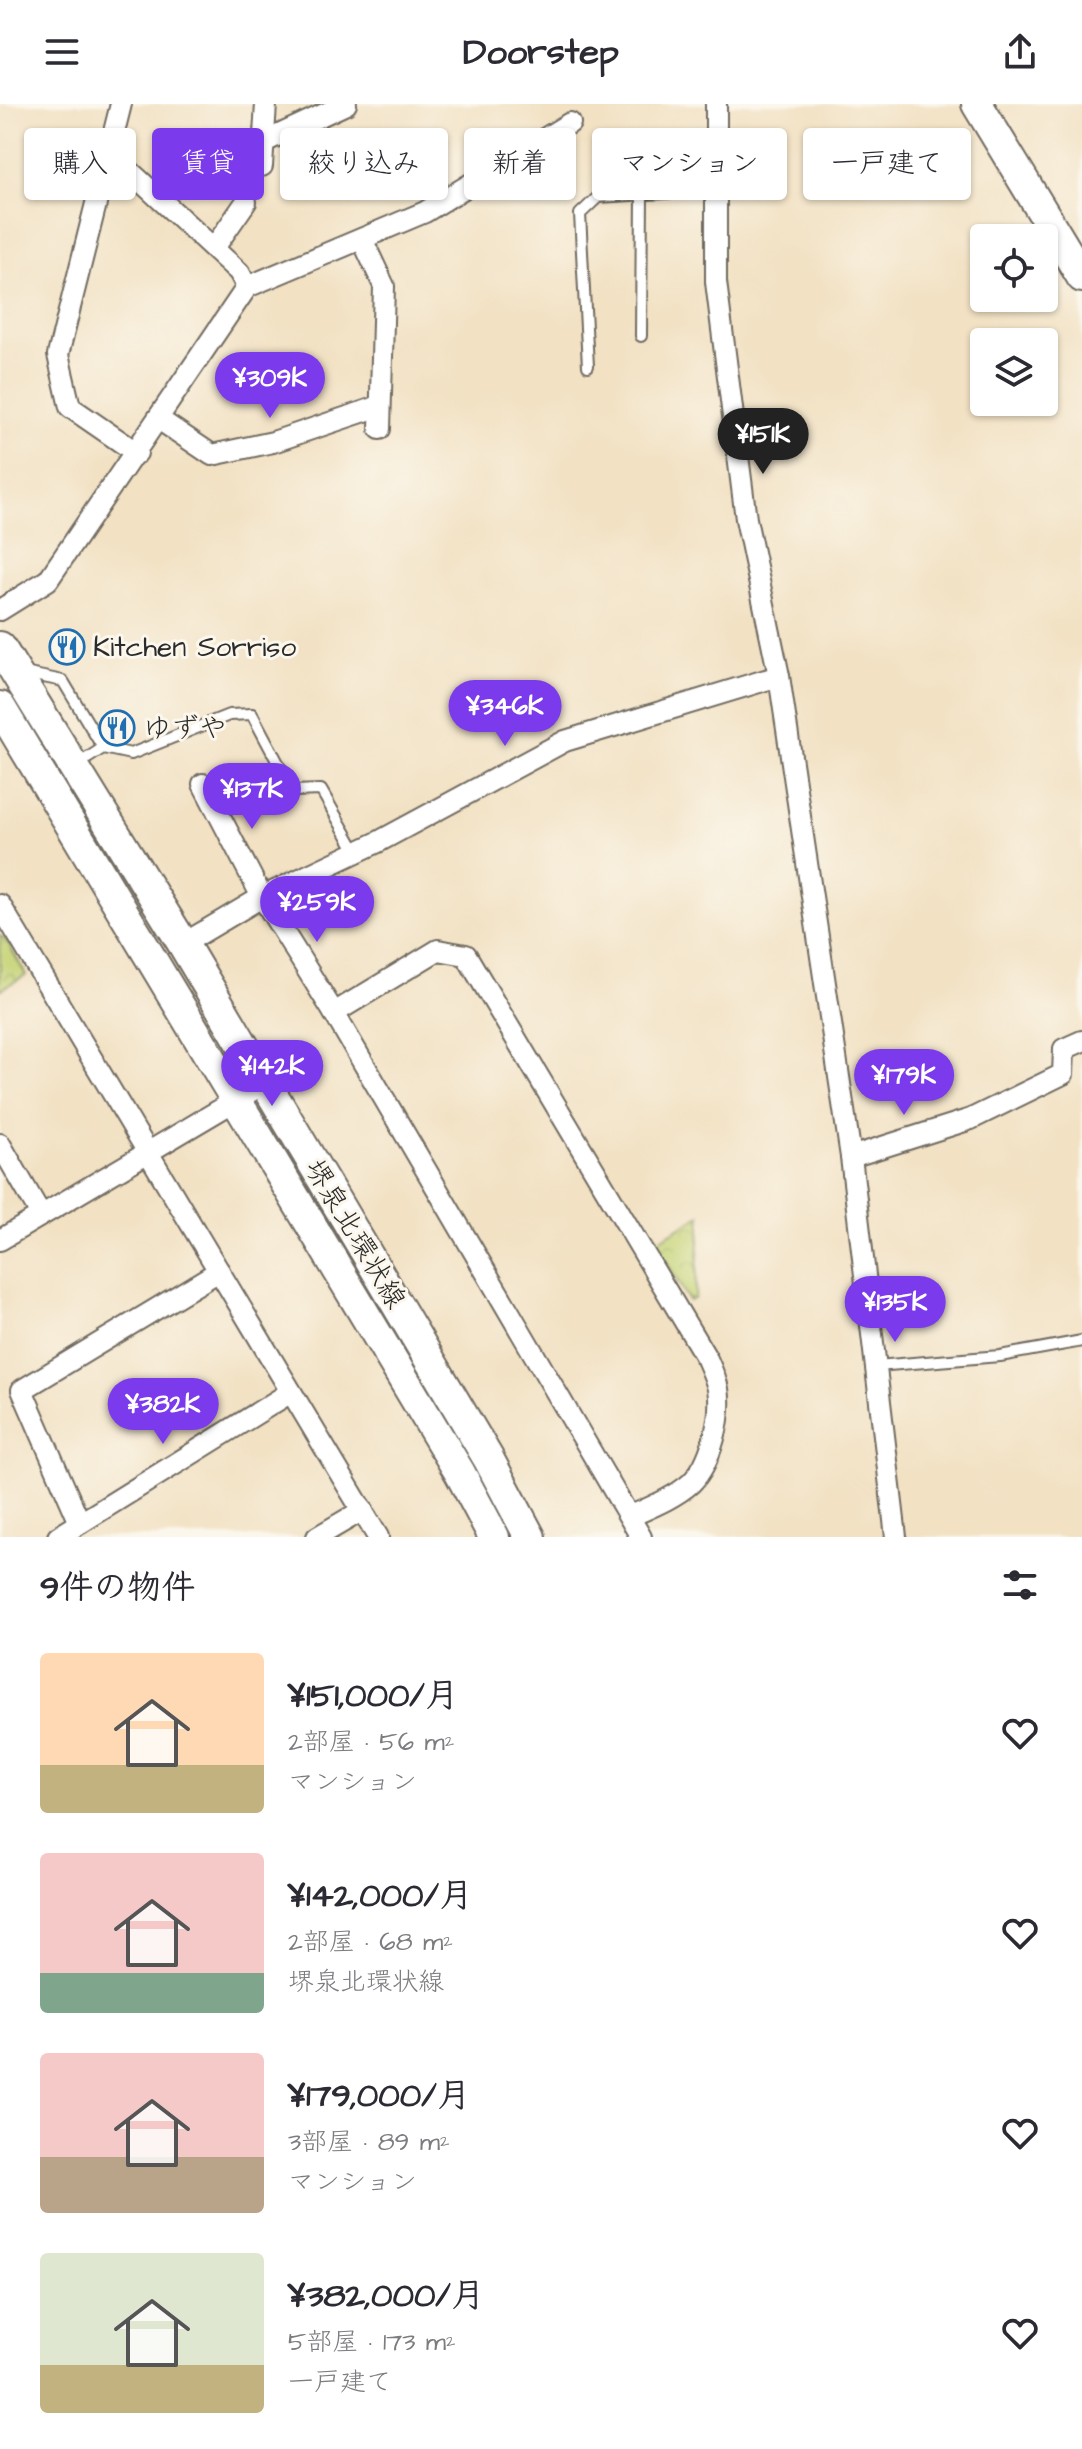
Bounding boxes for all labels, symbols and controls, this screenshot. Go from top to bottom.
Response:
text: Doorstep [463,27,619,78]
icon: menu [40,30,84,74]
icon: share [998,30,1042,74]
chip: 購入 [24,128,136,200]
chip: 賃貸 [152,128,264,200]
chip: 絞り込み [280,128,448,200]
chip: 新着 [464,128,576,200]
chip: マンション [592,128,787,200]
chip: 一戸建て [803,128,971,200]
map controls [970,224,1058,416]
button: locate [970,224,1058,312]
button: layers [970,328,1058,416]
pin: ¥309K [214,352,326,420]
text: ¥309K [233,360,307,396]
pin: ¥151K [707,408,819,476]
text: ¥151K [736,416,790,452]
restaurant icon: Kitchen Sorriso [48,628,86,666]
place label: Kitchen Sorriso [93,628,296,667]
pin: ¥346K [449,680,561,748]
text: ¥346K [467,688,543,724]
restaurant icon: ゆずや [98,709,136,747]
place label: ゆずや [143,709,227,748]
pin: ¥137K [196,763,308,831]
text: ¥137K [221,771,283,807]
pin: ¥259K [261,876,373,944]
text: ¥259K [278,884,356,920]
pin: ¥142K [216,1040,328,1108]
text: ¥142K [239,1048,305,1084]
pin: ¥179K [848,1049,960,1117]
text: ¥179K [872,1057,936,1093]
street label: 堺泉北環状線 [295,1152,415,1316]
pin: ¥135K [839,1276,951,1344]
text: ¥135K [863,1284,927,1320]
pin: ¥382K [107,1378,219,1446]
text: ¥382K [126,1386,200,1422]
icon: filters [998,1563,1042,1607]
text: 9件の物件 [40,1564,195,1612]
text: ¥151,000/月 [288,1672,459,1720]
icon: home [104,1685,200,1781]
icon: heart [998,1711,1042,1755]
text: 2部屋 · 56 m² [288,1724,454,1760]
text: マンション [288,1764,417,1800]
text: ¥142,000/月 [288,1872,473,1920]
icon: home [104,1885,200,1981]
icon: heart [998,1911,1042,1955]
text: 2部屋 · 68 m² [288,1924,453,1960]
text: 堺泉北環状線 [288,1964,444,2000]
text: ¥179,000/月 [288,2072,471,2120]
icon: home [104,2085,200,2181]
icon: heart [998,2111,1042,2155]
text: 3部屋 · 89 m² [288,2124,450,2160]
text: マンション [288,2164,417,2200]
text: ¥382,000/月 [288,2272,485,2320]
icon: home [104,2285,200,2381]
icon: heart [998,2311,1042,2355]
text: 5部屋 · 173 m² [288,2324,456,2360]
text: 一戸建て [288,2364,392,2400]

